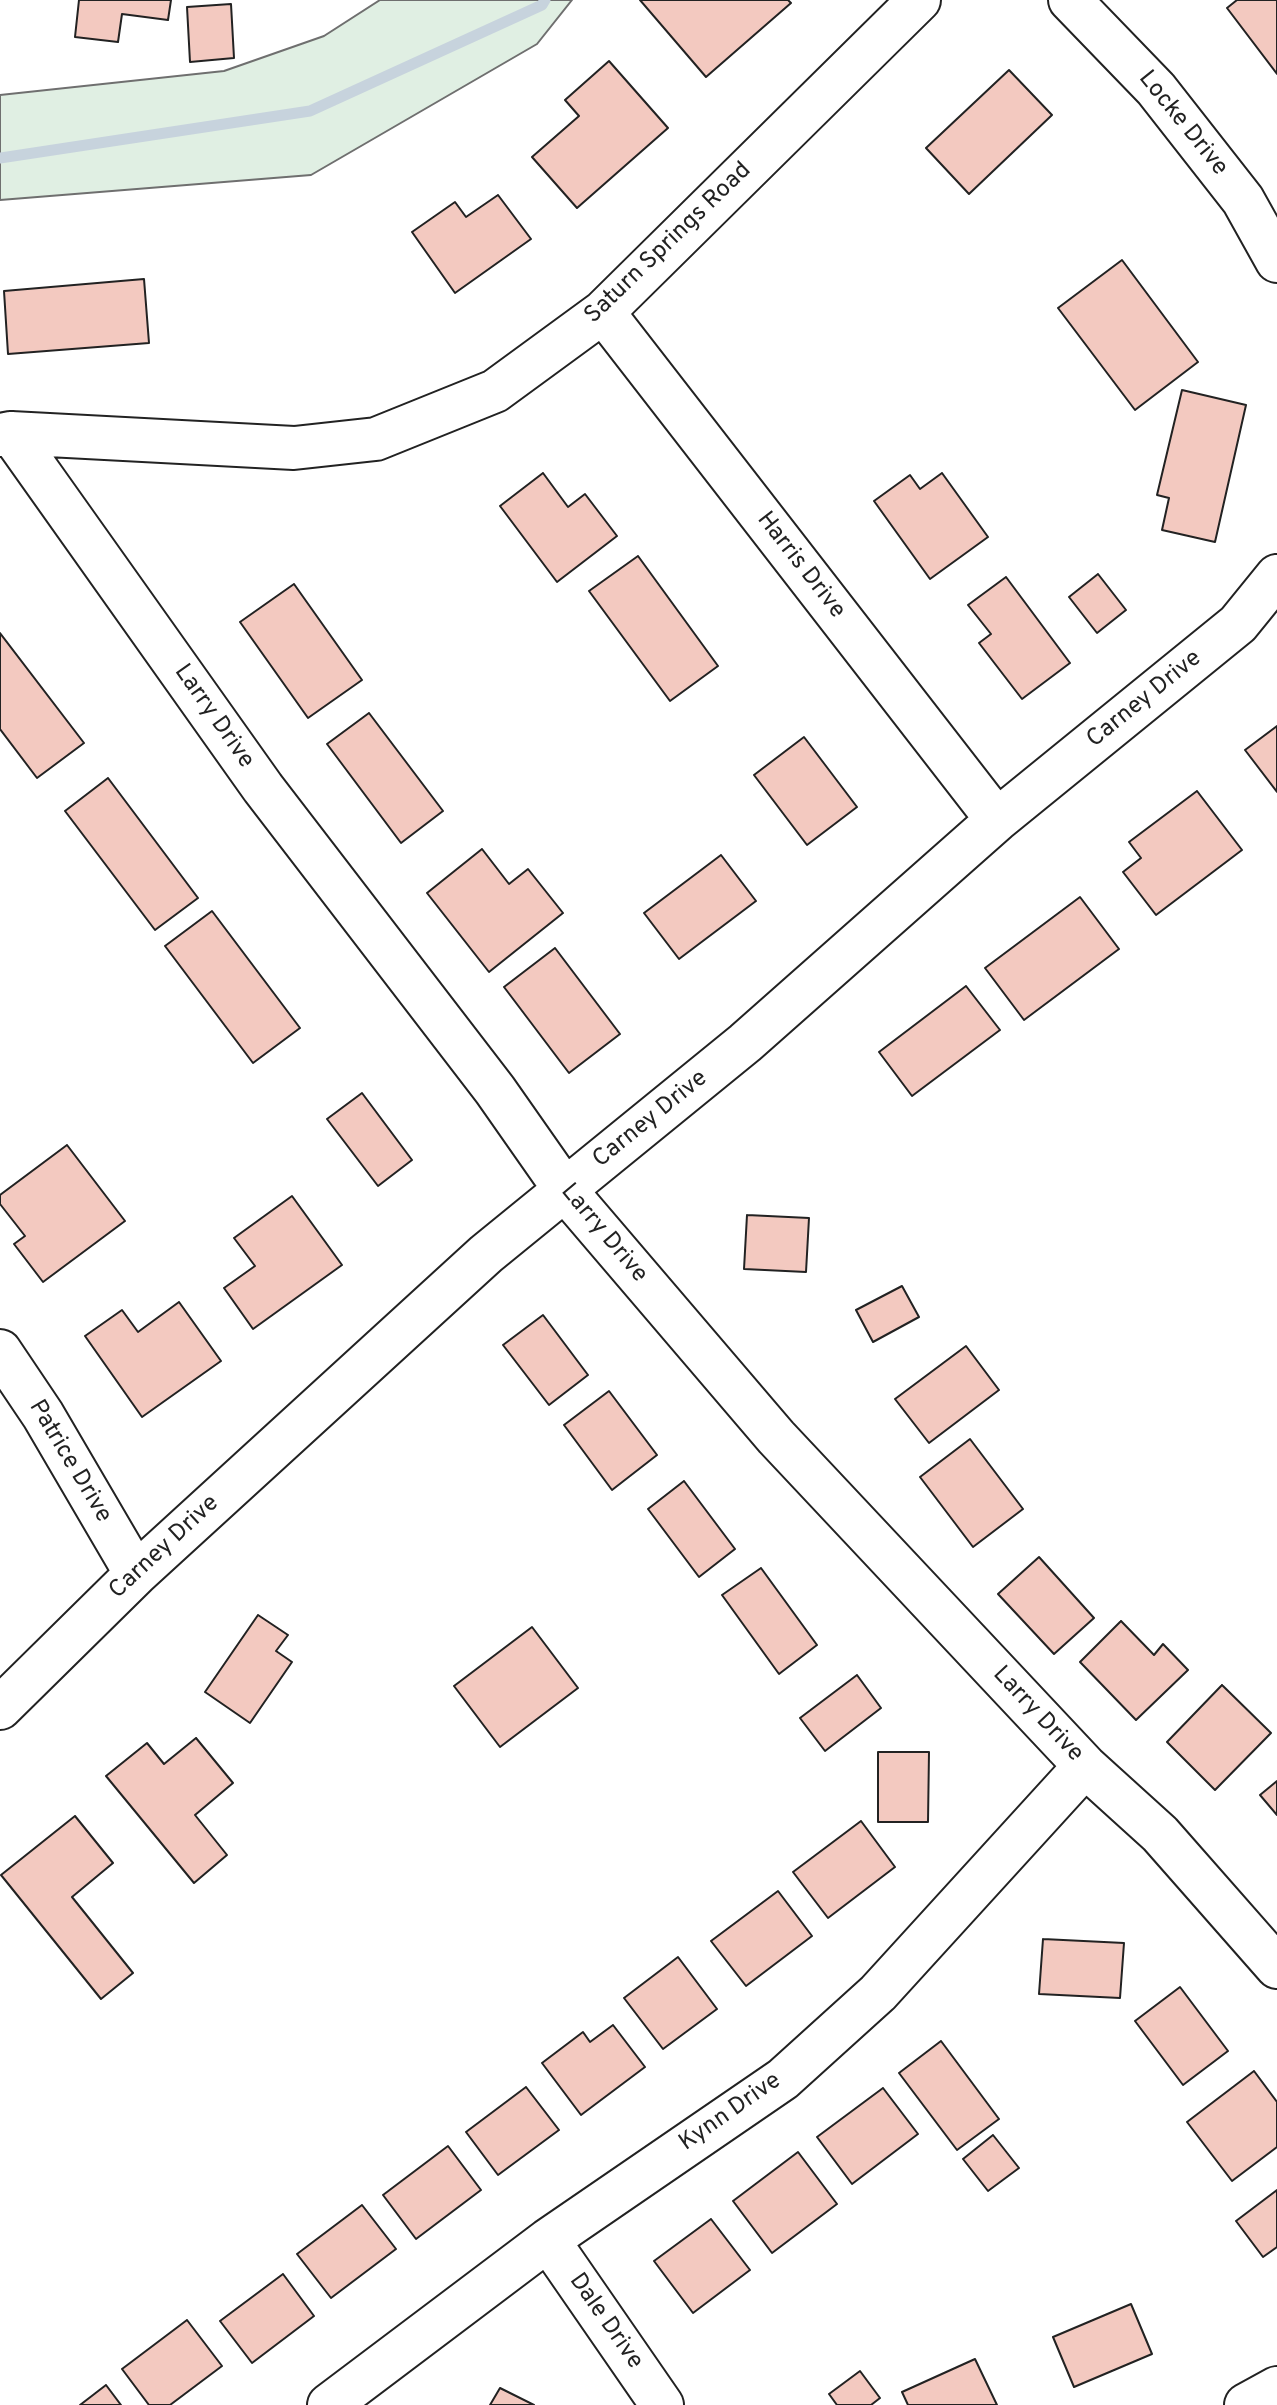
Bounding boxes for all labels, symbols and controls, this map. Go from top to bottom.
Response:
street label: Locke Drive [1131,66,1233,182]
street label: Saturn Springs Road [580,157,758,331]
street label: Harris Drive [749,507,851,625]
street label: Carney Drive [1082,645,1208,755]
street label: Larry Drive [167,659,259,775]
street label: Carney Drive [588,1065,714,1175]
street label: Larry Drive [553,1179,653,1289]
street label: Patrice Drive [21,1395,117,1529]
street label: Carney Drive [104,1490,226,1606]
street label: Larry Drive [985,1661,1089,1769]
street label: Kynn Drive [675,2067,787,2159]
street label: Dale Drive [562,2269,648,2375]

